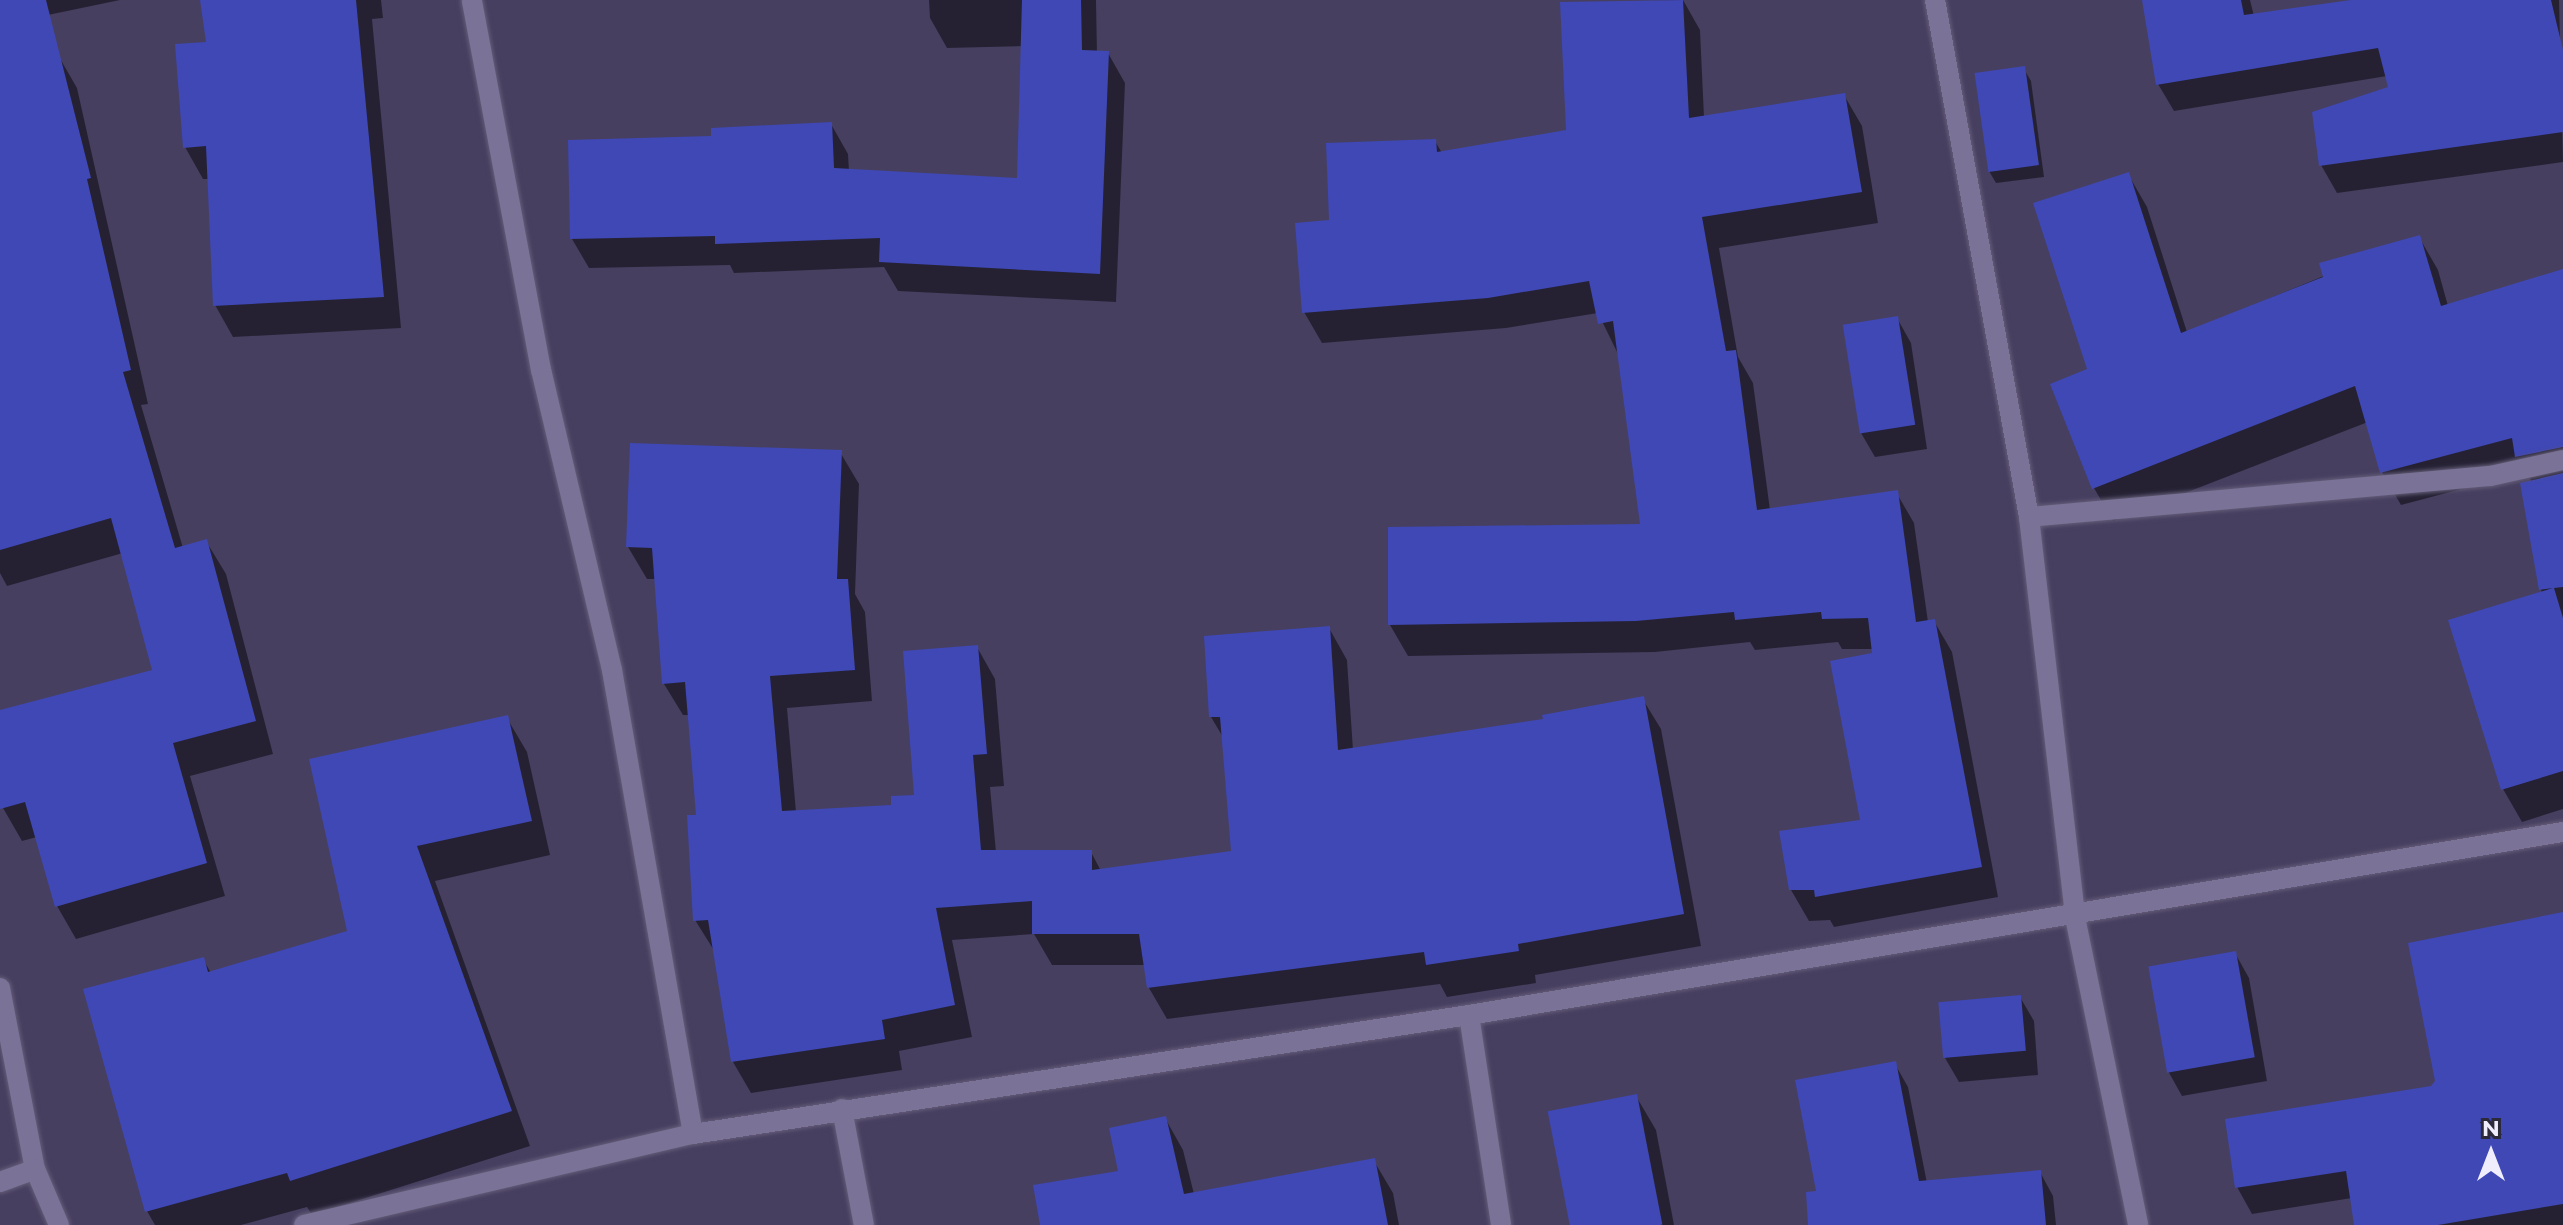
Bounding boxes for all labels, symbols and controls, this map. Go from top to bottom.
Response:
north arrow [2451,1113,2531,1193]
text: N [2482,1115,2500,1142]

